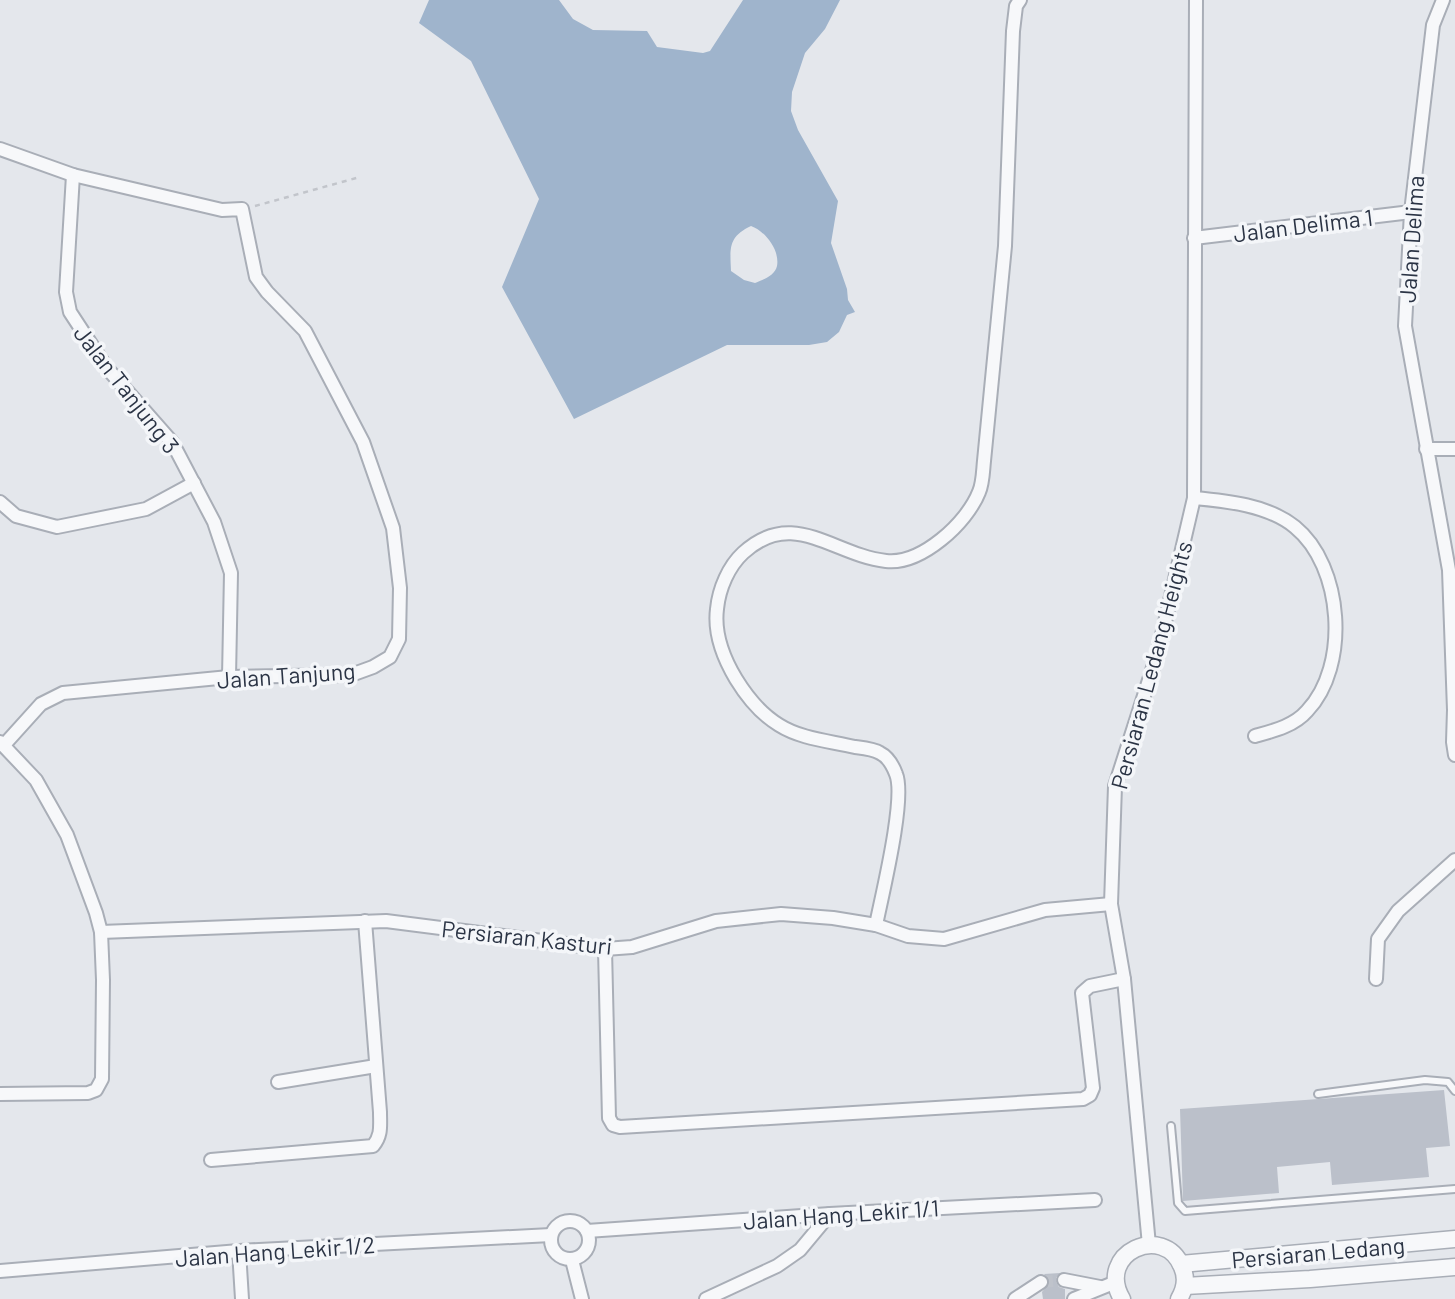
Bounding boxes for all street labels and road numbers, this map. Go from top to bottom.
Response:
street label: Jalan Delima [1393,174,1429,304]
street label: Jalan Delima 1 [1232,203,1374,247]
street label: Jalan Tanjung 3 [68,319,186,459]
street label: Persiaran Ledang Heights [1104,538,1198,792]
street label: Jalan Tanjung [216,656,356,694]
street label: Persiaran Kasturi [440,914,614,960]
street label: Jalan Hang Lekir 1/1 [742,1193,940,1235]
street label: Jalan Hang Lekir 1/2 [174,1230,376,1272]
street label: Persiaran Ledang [1230,1230,1406,1274]

